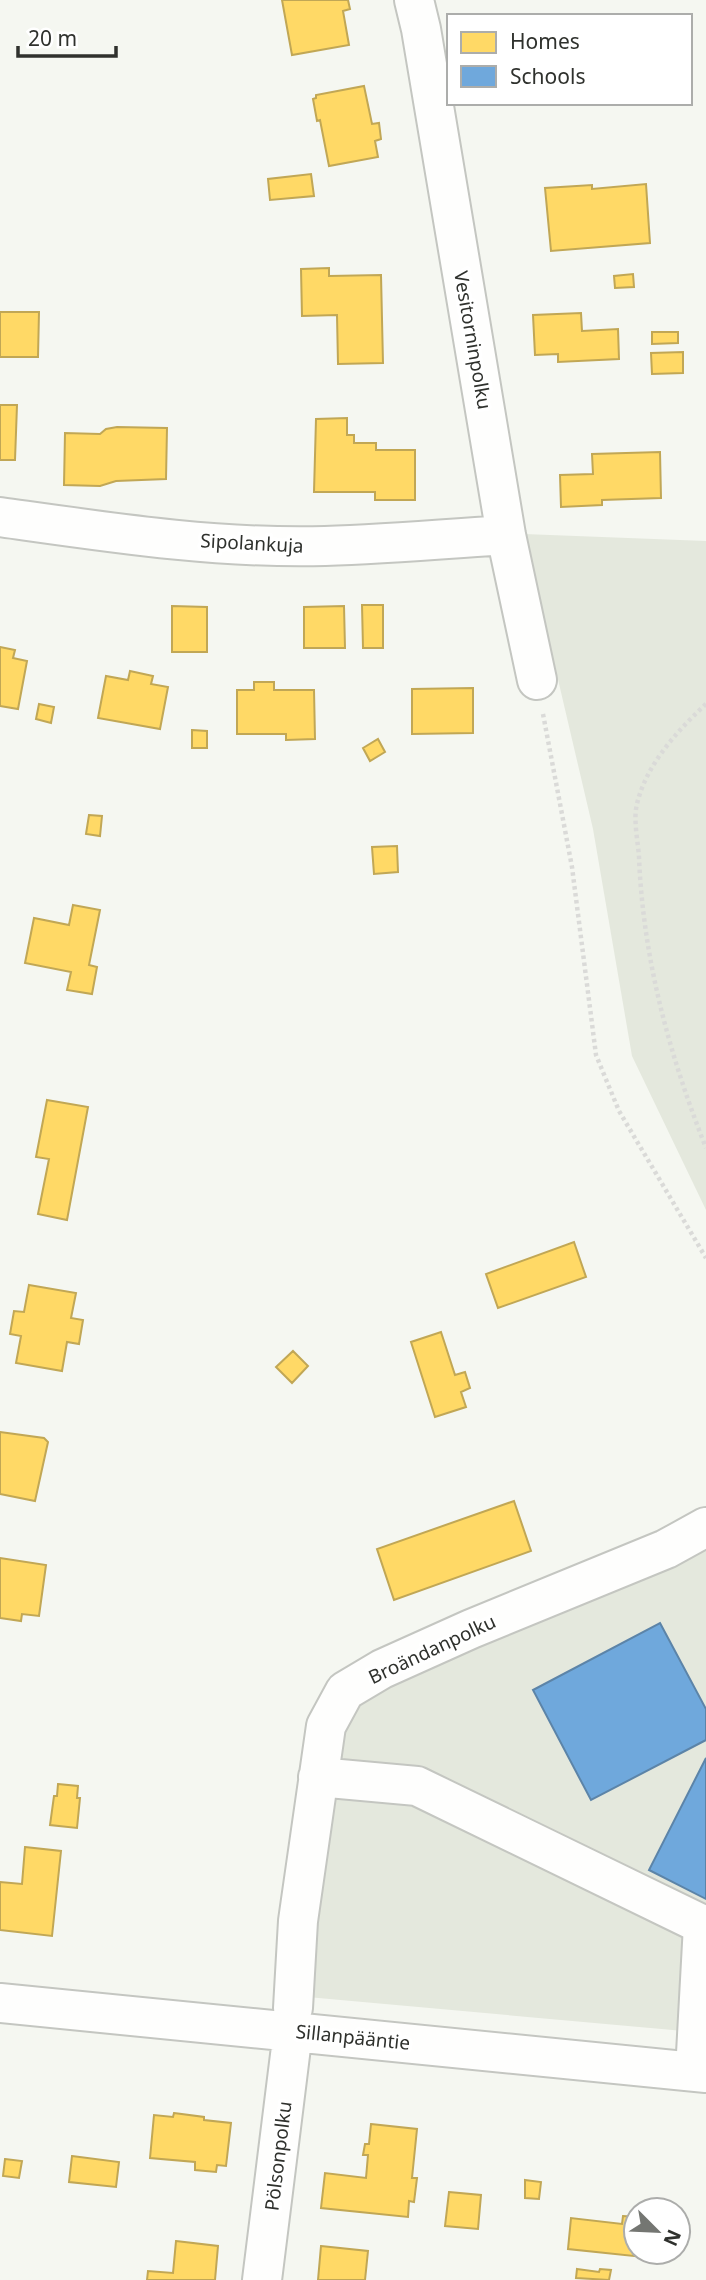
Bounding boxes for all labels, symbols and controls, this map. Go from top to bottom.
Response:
scale bar [18,14,116,58]
legend [447,14,692,105]
text: 20 m [28,24,77,52]
text: Homes [510,27,580,55]
text: Schools [510,62,585,90]
street label: Vesitorninpolku [448,269,498,411]
street label: Sipolankuja [200,527,304,559]
street label: Broändanpolku [364,1608,500,1690]
street label: Sillanpääntie [295,2018,411,2056]
street label: Pölsonpolku [258,2100,298,2212]
north arrow [622,2196,692,2266]
text: N [658,2226,688,2250]

